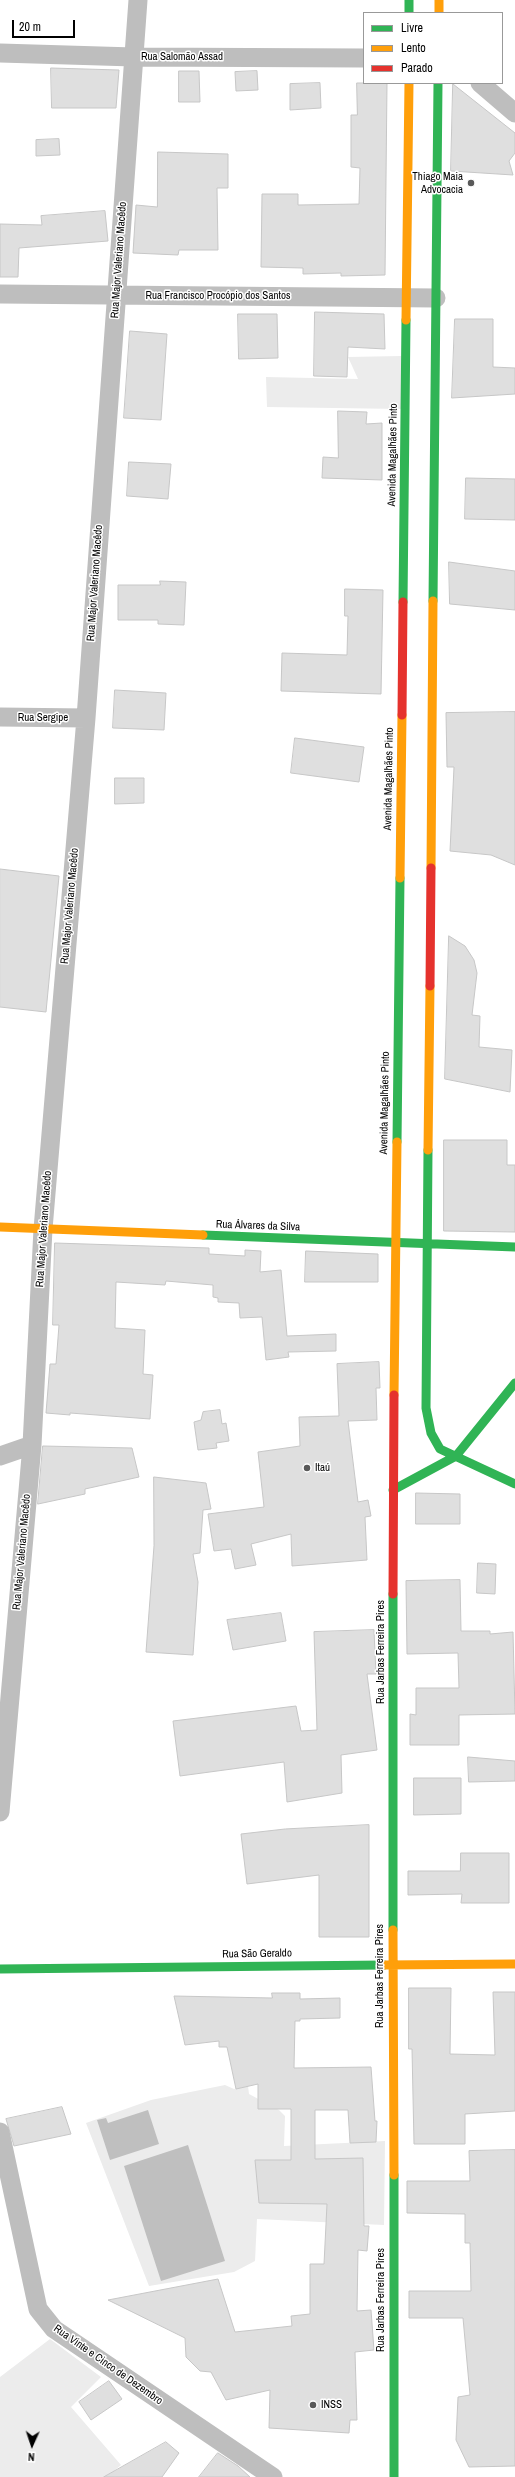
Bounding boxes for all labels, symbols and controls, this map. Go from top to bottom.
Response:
scale bar [14,12,77,38]
legend [363,12,503,84]
text: 20 m [19,19,41,35]
text: Livre [401,20,423,36]
text: Lento [401,40,426,56]
street label: Rua Salomão Assad [141,50,223,64]
text: Parado [401,60,433,76]
place label: Thiago Maia Advocacia [412,170,463,196]
marker: Thiago Maia Advocacia [466,178,476,188]
street label: Rua Major Valeriano Macêdo [108,201,130,319]
street label: Rua Francisco Procópio dos Santos [146,289,290,303]
street label: Avenida Magalhães Pinto [386,403,400,507]
street label: Rua Major Valeriano Macêdo [84,524,106,642]
street label: Rua Sergipe [18,711,68,725]
street label: Avenida Magalhães Pinto [382,727,396,831]
street label: Rua Major Valeriano Macêdo [58,847,82,965]
street label: Avenida Magalhães Pinto [378,1051,392,1155]
street label: Rua Major Valeriano Macêdo [33,1170,55,1288]
street label: Rua Álvares da Silva [216,1218,300,1234]
place label: Itaú [315,1461,330,1475]
marker: Itaú [302,1463,312,1473]
street label: Rua Major Valeriano Macêdo [10,1493,34,1611]
street label: Rua Jarbas Ferreira Pires [374,1600,388,1704]
street label: Rua Jarbas Ferreira Pires [373,1924,387,2028]
street label: Rua São Geraldo [222,1947,292,1961]
street label: Rua Jarbas Ferreira Pires [374,2248,388,2352]
street label: Rua Vinte e Cinco de Dezembro [51,2322,165,2408]
place label: INSS [321,2398,342,2412]
marker: INSS [308,2400,318,2410]
north arrow [12,2425,52,2465]
text: N [28,2450,35,2464]

